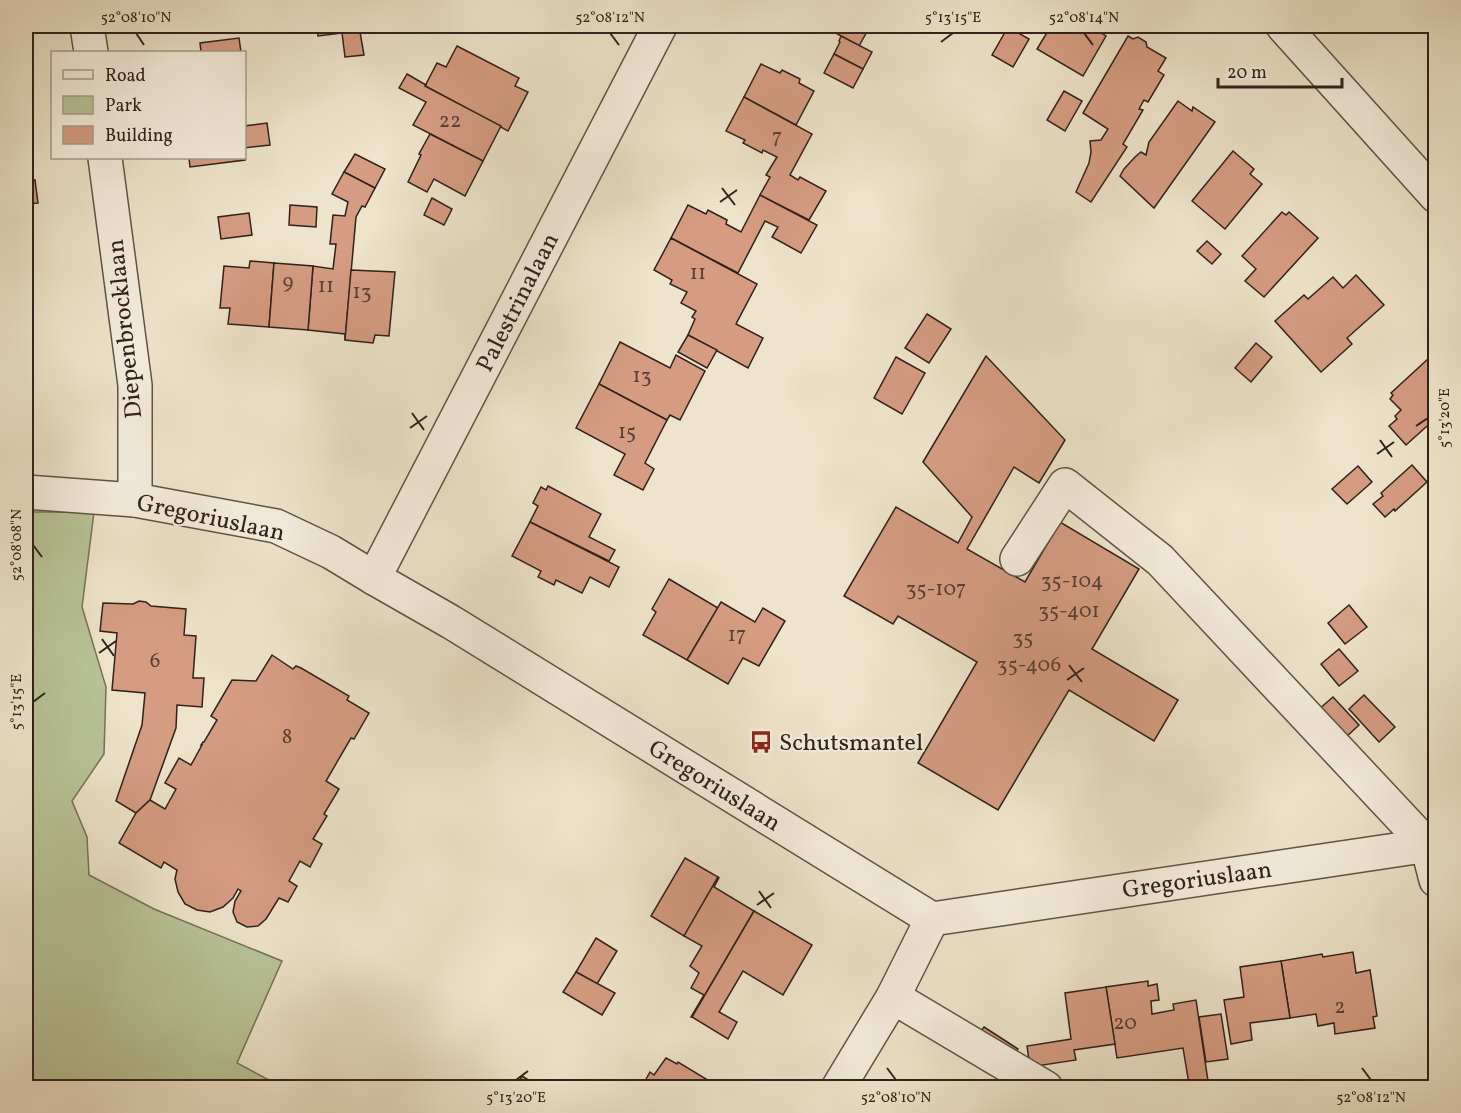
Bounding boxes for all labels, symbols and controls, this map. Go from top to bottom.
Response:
text: 52°08'10"N [101,8,171,29]
text: 52°08'12"N [575,8,645,29]
text: 5°13'15"E [925,8,981,29]
text: 52°08'14"N [1049,8,1119,29]
legend [51,51,246,159]
scale bar [1218,51,1342,89]
text: 20 m [1227,61,1267,86]
text: Road [105,64,146,89]
text: Park [105,94,142,119]
house number: 22 [439,107,461,136]
house number: 7 [772,123,782,152]
text: Building [105,124,173,149]
street label: Palestrinalaan [469,227,568,378]
street label: Diepenbrocklaan [100,237,152,420]
house number: 11 [690,259,706,288]
house number: 9 [283,268,294,297]
house number: 11 [318,272,334,301]
house number: 13 [353,278,371,307]
house number: 13 [633,362,651,391]
text: 5°13'20"E [1435,388,1456,448]
house number: 15 [618,418,636,447]
street label: Gregoriuslaan [133,487,288,551]
text: 52°08'08"N [7,509,28,581]
house number: 35-104 [1041,567,1103,596]
house number: 35-107 [906,575,966,604]
house number: 35-401 [1038,597,1100,626]
house number: 17 [728,621,746,650]
house number: 35 [1013,624,1033,653]
house number: 6 [150,647,160,676]
house number: 35-406 [997,651,1061,680]
text: 5°13'15"E [7,674,28,730]
house number: 8 [282,723,292,752]
place label: Schutsmantel [779,727,923,761]
bus stop icon: Schutsmantel [748,729,774,755]
street label: Gregoriuslaan [641,732,787,841]
street label: Gregoriuslaan [1120,854,1274,908]
house number: 2 [1334,993,1346,1022]
house number: 20 [1113,1009,1137,1038]
text: 5°13'20"E [486,1088,546,1109]
text: 52°08'10"N [861,1088,931,1109]
text: 52°08'12"N [1336,1088,1406,1109]

